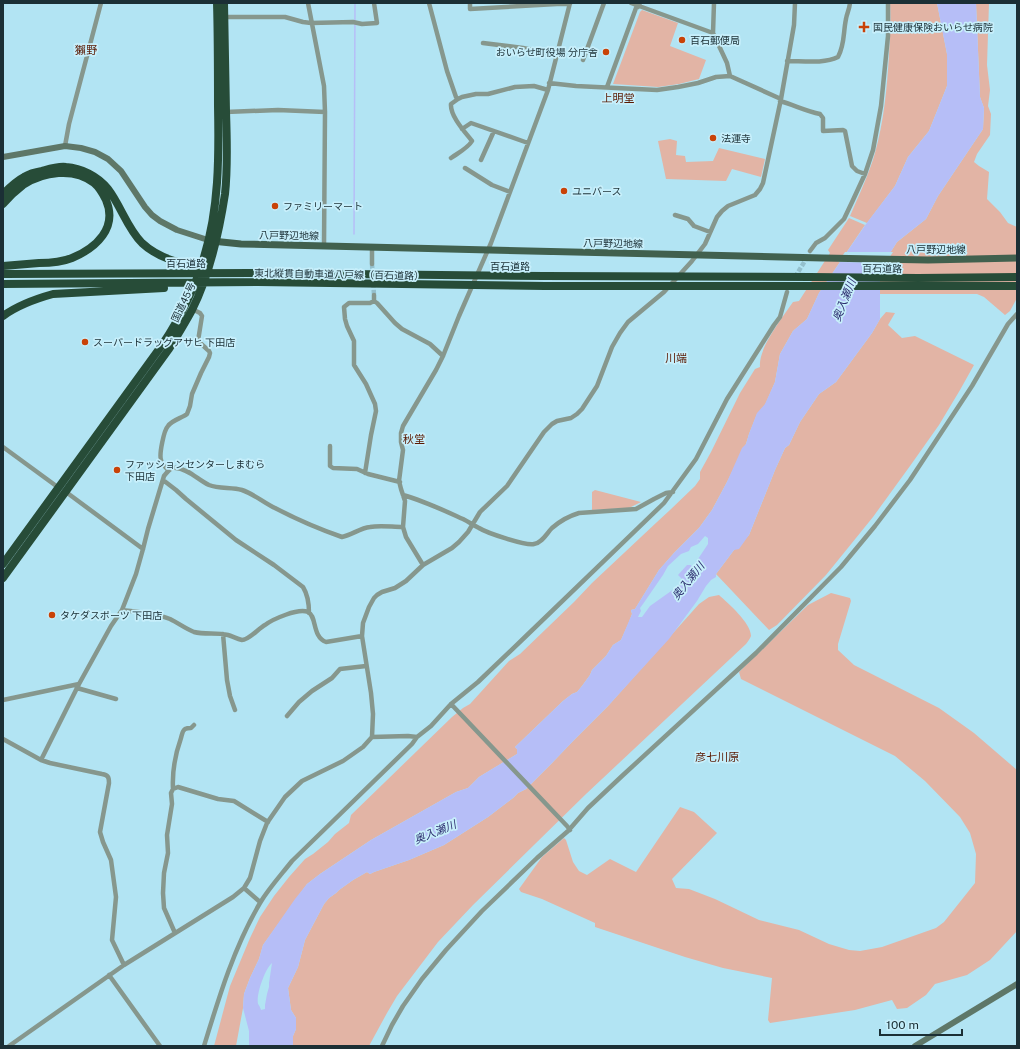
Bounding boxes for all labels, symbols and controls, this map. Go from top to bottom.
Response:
marker: 国民健康保険おいらせ病院 [858,21,870,33]
place label: 国民健康保険おいらせ病院 [873,21,993,33]
place label: 百石郵便局 [690,34,740,46]
marker: 百石郵便局 [677,35,687,45]
district label: 獺野 [75,44,97,56]
place label: おいらせ町役場 分庁舎 [496,46,598,58]
marker: おいらせ町役場 分庁舎 [601,47,611,57]
district label: 上明堂 [602,92,635,104]
place label: 法運寺 [721,132,751,144]
marker: 法運寺 [708,133,718,143]
place label: ユニバース [572,185,622,197]
marker: ユニバース [559,186,569,196]
place label: ファミリーマート [283,200,363,212]
marker: ファミリーマート [270,201,280,211]
street label: 八戸野辺地線 [259,228,319,242]
street label: 八戸野辺地線 [583,236,643,250]
street label: 八戸野辺地線 [906,243,966,255]
street label: 百石道路 [166,257,206,269]
street label: 百石道路 [490,260,530,272]
street label: 百石道路 [862,262,902,274]
street label: 東北縦貫自動車道八戸線（百石道路） [254,267,424,281]
water label: 奥入瀬川 [830,276,858,323]
street label: 国道45号 [169,280,197,324]
place label: スーパードラッグアサヒ 下田店 [93,336,235,348]
marker: スーパードラッグアサヒ 下田店 [80,337,90,347]
district label: 川端 [665,352,687,364]
district label: 秋堂 [403,433,425,445]
place label: ファッションセンターしまむら 下田店 [125,458,265,482]
marker: ファッションセンターしまむら 下田店 [112,465,122,475]
water label: 奥入瀬川 [669,559,707,602]
place label: タケダスポーツ 下田店 [60,609,162,621]
marker: タケダスポーツ 下田店 [47,610,57,620]
district label: 彦七川原 [695,751,739,763]
water label: 奥入瀬川 [412,818,459,846]
scale bar [880,1011,962,1037]
text: 100 m [886,1018,919,1032]

